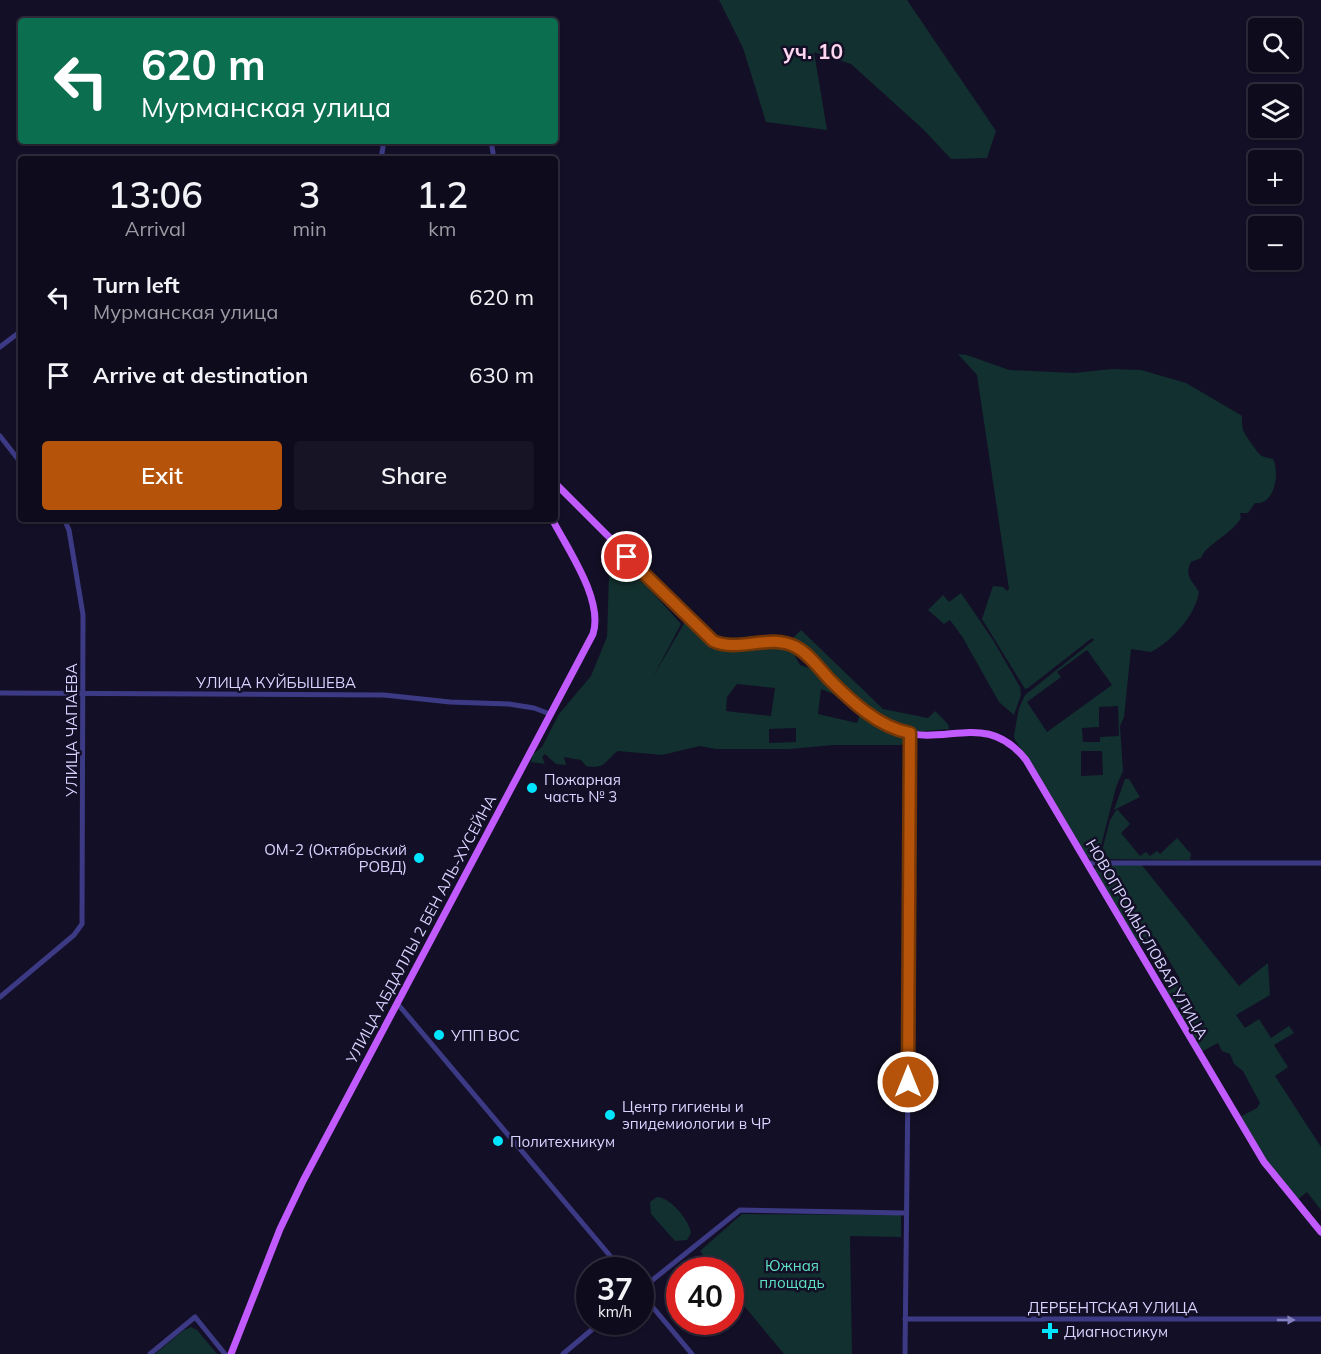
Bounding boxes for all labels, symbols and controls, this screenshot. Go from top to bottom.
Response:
map controls [1248,18,1302,270]
button: search [1248,18,1302,72]
text: 620 m [141,38,266,91]
district label: уч. 10 [783,38,843,64]
icon: left [42,42,120,120]
button: layers [1248,84,1302,138]
text: Мурманская улица [141,90,391,124]
button: + [1248,150,1302,204]
text: 13:06 [108,172,203,217]
text: 3 [299,172,320,217]
text: 1.2 [416,172,468,217]
text: Arrival [125,216,186,241]
text: min [293,216,327,241]
text: km [428,216,456,241]
button: − [1248,216,1302,270]
text: Turn left [93,271,180,299]
icon: left [42,281,75,314]
text: 620 m [469,283,534,311]
text: Мурманская улица [93,299,278,324]
icon: arrive [42,359,75,392]
text: Arrive at destination [93,361,308,389]
text: 630 m [469,361,534,389]
button: Exit [42,441,282,510]
button: Share [294,441,534,510]
pin [601,531,652,582]
icon: arrive [610,540,643,573]
street label: УЛИЦА ЧАПАЕВА [62,663,81,798]
street label: УЛИЦА КУЙБЫШЕВА [195,673,356,692]
place label: Пожарная часть № 3 [544,770,621,806]
marker: Пожарная часть № 3 [525,781,539,795]
street label: УЛИЦА АБДАЛЛЫ 2 БЕН АЛЬ-ХУСЕЙНА [341,791,500,1067]
street label: НОВОПРОМЫСЛОВАЯ УЛИЦА [1082,836,1212,1042]
place label: ОМ-2 (Октябрьский РОВД) [264,840,407,876]
marker: ОМ-2 (Октябрьский РОВД) [412,851,426,865]
place label: УПП ВОС [450,1026,520,1045]
marker: УПП ВОС [432,1028,446,1042]
position arrow [876,1050,940,1114]
place label: Центр гигиены и эпидемиологии в ЧР [622,1097,771,1133]
marker: Центр гигиены и эпидемиологии в ЧР [603,1108,617,1122]
place label: Политехникум [510,1132,615,1151]
marker: Политехникум [491,1134,505,1148]
park label: Южная площадь [759,1256,825,1292]
speed limit sign: 40 [666,1257,744,1335]
text: 37 [597,1270,633,1308]
street label: ДЕРБЕНТСКАЯ УЛИЦА [1028,1298,1198,1317]
text: km/h [598,1302,632,1321]
one-way arrow [1276,1315,1295,1325]
marker: Диагностикум [1041,1322,1059,1340]
place label: Диагностикум [1064,1322,1168,1341]

